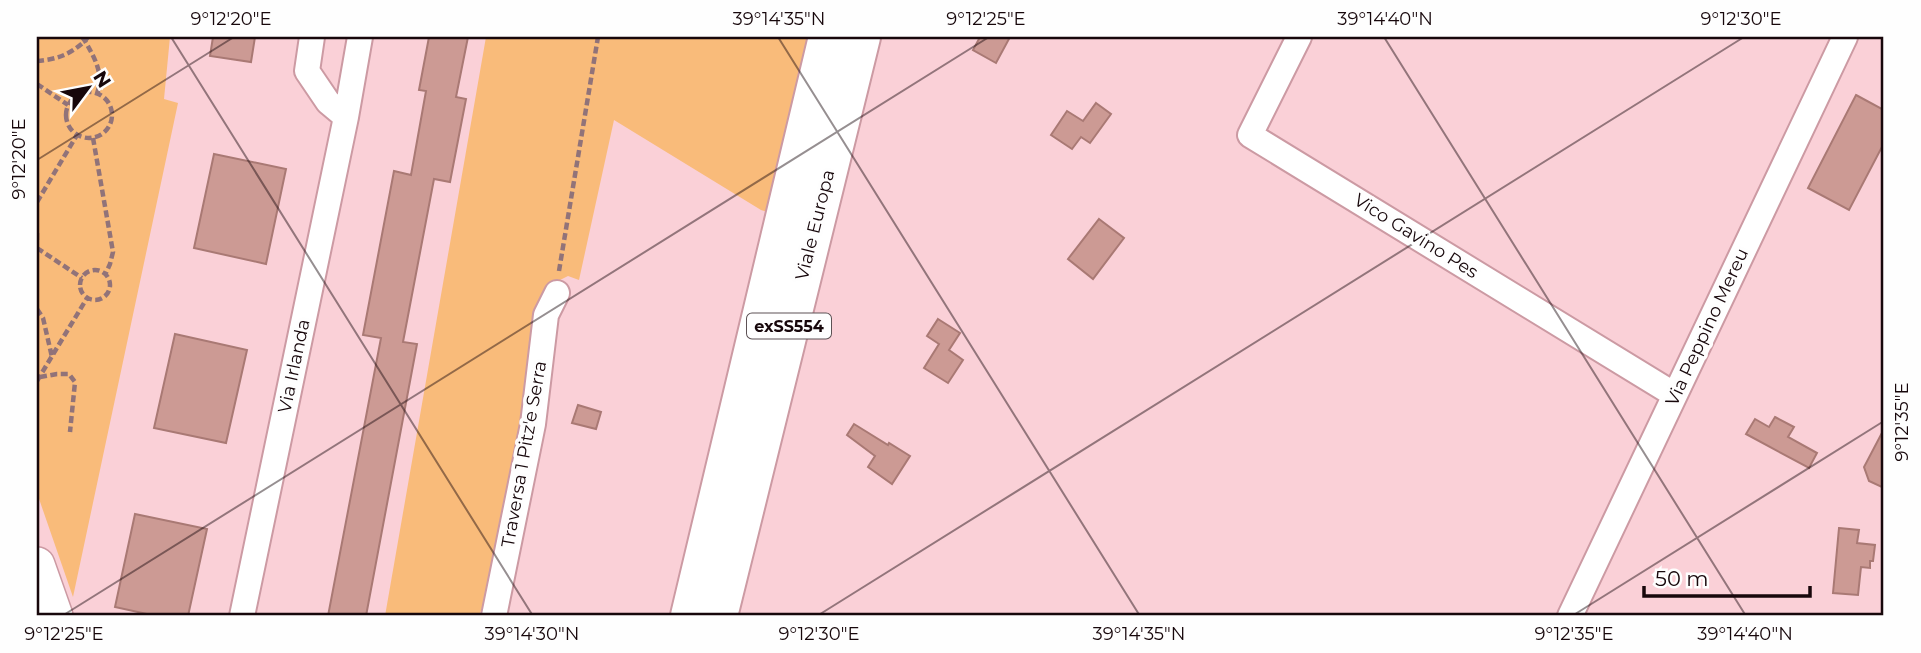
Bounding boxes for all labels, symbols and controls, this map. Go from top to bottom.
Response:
text: 9°12'20"E [190,8,272,30]
text: 39°14'35"N [733,8,825,30]
text: 9°12'25"E [946,8,1026,30]
text: 39°14'40"N [1337,8,1433,30]
text: 9°12'30"E [1701,8,1781,30]
north arrow [52,52,122,122]
text: N [88,67,116,92]
text: 9°12'20"E [8,118,30,200]
street label: Viale Europa [791,167,839,283]
street label: Vico Gavino Pes [1350,189,1482,283]
street label: Via Peppino Mereu [1661,245,1753,409]
road number: exSS554 [747,314,831,338]
street label: Via Irlanda [273,317,315,415]
street label: Traversa 1 Pitz'e Serra [497,359,551,549]
text: 9°12'35"E [1891,383,1913,461]
scale bar [1644,555,1811,599]
text: 50 m [1655,566,1709,591]
text: 9°12'25"E [24,623,104,645]
text: 39°14'30"N [485,623,579,645]
text: 9°12'30"E [779,623,859,645]
text: 39°14'35"N [1093,623,1185,645]
text: 9°12'35"E [1535,623,1613,645]
text: 39°14'40"N [1697,623,1793,645]

